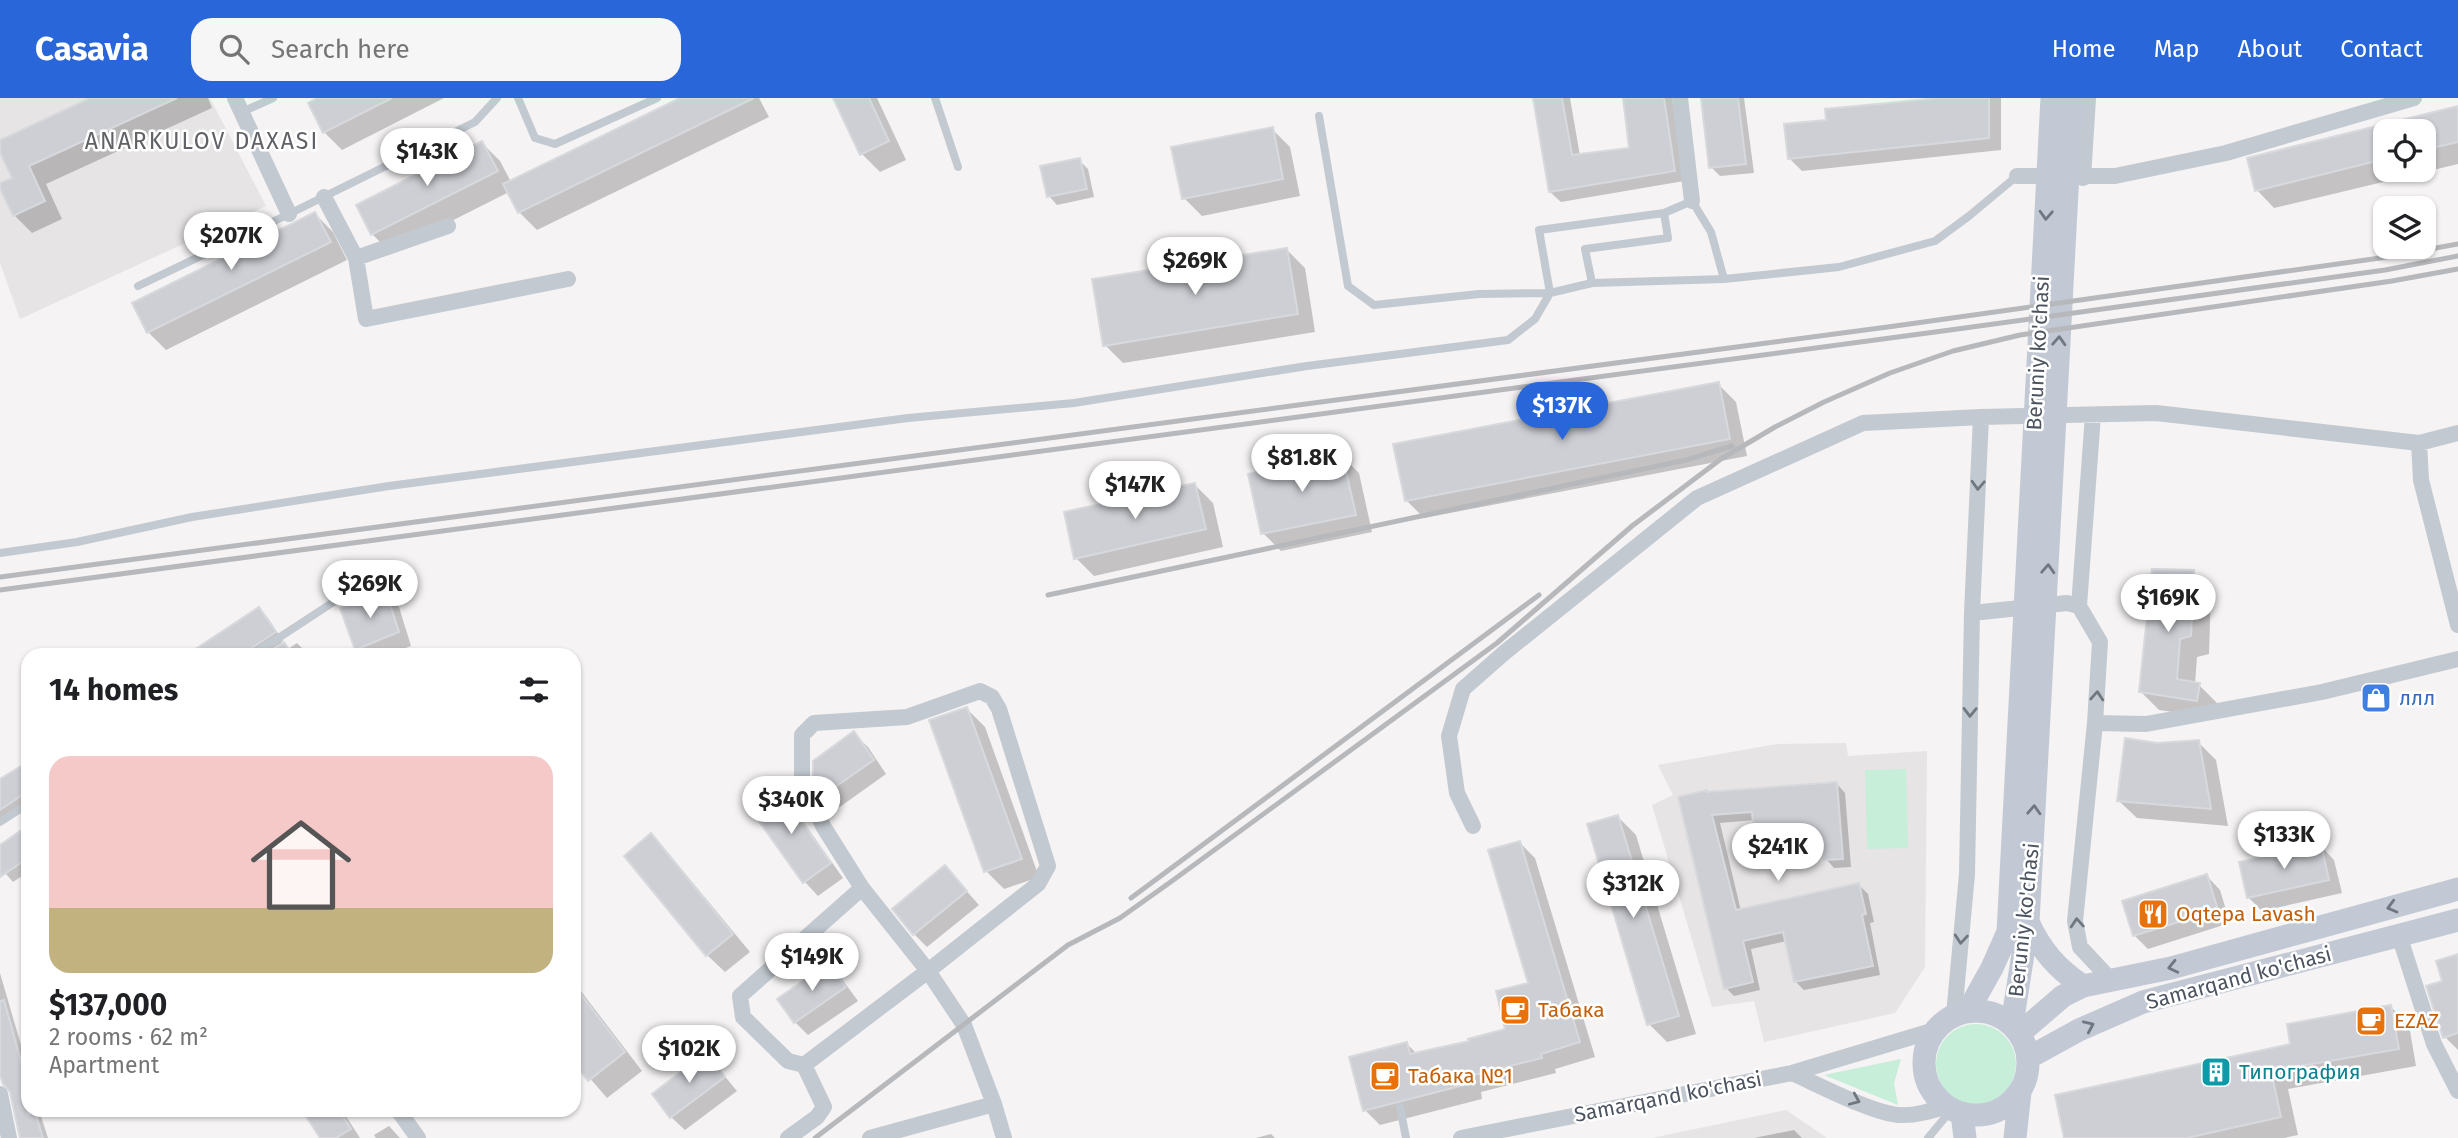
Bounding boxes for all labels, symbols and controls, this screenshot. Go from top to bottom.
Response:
search box [191,18,681,81]
text: Casavia [35,29,149,69]
icon: search [215,30,253,68]
text: Search here [271,34,410,65]
text: Home [2052,35,2116,63]
text: Map [2154,35,2200,63]
text: About [2238,35,2302,63]
text: Contact [2340,35,2423,63]
map controls [2373,119,2436,259]
button: locate [2373,119,2436,182]
district label: ANARKULOV DAXASI [85,127,319,155]
pin: $143K [378,129,476,188]
text: $143K [396,137,458,165]
button: layers [2373,196,2436,259]
one-way arrow [2038,210,2053,221]
pin: $207K [182,212,280,272]
text: $207K [200,221,262,249]
pin: $269K [1146,238,1244,297]
text: $269K [1163,246,1227,274]
street label: Beruniy ko'chasi [2021,275,2055,431]
one-way arrow [2052,336,2067,347]
pin: $137K [1513,382,1611,442]
text: $137K [1532,391,1592,419]
pin: $81.8K [1245,434,1359,494]
text: $81.8K [1267,443,1337,471]
pin: $147K [1086,462,1184,521]
text: $147K [1105,470,1165,498]
one-way arrow [1970,480,1985,491]
pin: $269K [321,560,419,620]
one-way arrow [2040,563,2055,574]
text: $269K [338,569,402,597]
pin: $169K [2119,574,2217,634]
text: $169K [2137,583,2199,611]
icon: filters [515,671,553,709]
text: 14 homes [49,672,178,708]
shop icon: ллл [2359,681,2393,715]
place label: ллл [2399,685,2435,711]
one-way arrow [2089,691,2104,702]
one-way arrow [1962,707,1978,718]
pin: $340K [742,776,840,836]
text: $340K [758,785,824,813]
icon: home [238,802,364,928]
one-way arrow [2027,805,2042,816]
pin: $133K [2235,812,2333,871]
text: $133K [2254,820,2314,848]
pin: $241K [1729,824,1827,883]
text: $241K [1748,832,1808,860]
street label: Beruniy ko'chasi [2003,842,2045,998]
pin: $312K [1584,860,1682,920]
text: $312K [1602,869,1664,897]
restaurant icon: Oqtepa Lavash [2136,897,2170,931]
one-way arrow [2386,899,2398,913]
place label: Oqtepa Lavash [2176,901,2316,927]
one-way arrow [2070,917,2085,928]
pin: $149K [763,934,861,993]
one-way arrow [1954,934,1969,945]
street label: Samarqand ko'chasi [2144,941,2334,1015]
text: $149K [781,942,843,970]
one-way arrow [2167,959,2179,973]
text: $137,000 [49,987,167,1023]
cafe icon: Табака [1498,993,1532,1027]
place label: Табака [1538,997,1605,1023]
cafe icon: EZAZ [2354,1004,2388,1038]
place label: EZAZ [2394,1008,2439,1034]
one-way arrow [2081,1020,2094,1034]
text: 2 rooms · 62 m² [49,1023,208,1051]
pin: $102K [640,1026,738,1085]
text: $102K [658,1034,720,1062]
text: Apartment [49,1051,159,1079]
building icon: Типография [2199,1055,2233,1089]
cafe icon: Табака №1 [1368,1059,1402,1093]
place label: Типография [2239,1059,2361,1085]
place label: Табака №1 [1408,1063,1513,1089]
street label: Samarqand ko'chasi [1572,1066,1764,1128]
one-way arrow [1848,1092,1860,1106]

